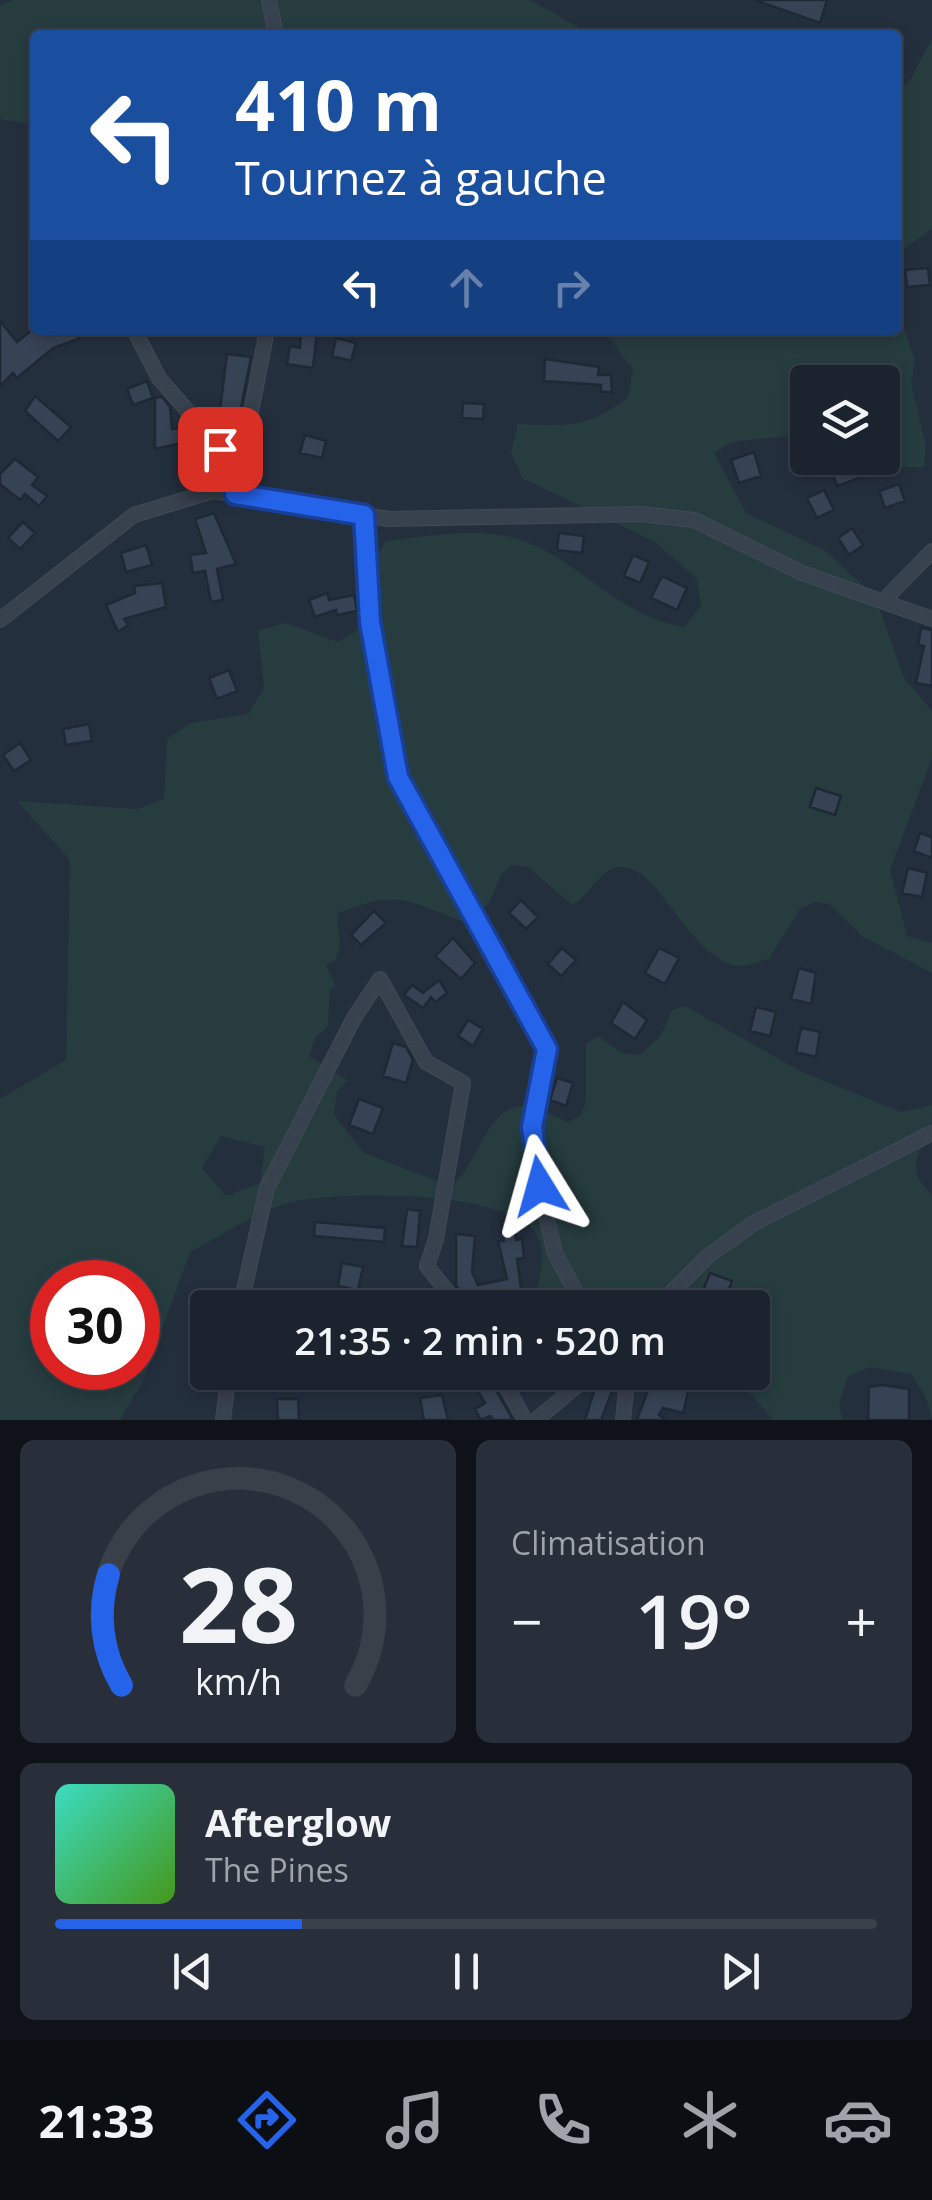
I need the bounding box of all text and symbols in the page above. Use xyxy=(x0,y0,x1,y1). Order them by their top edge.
text: 410 m xyxy=(235,56,442,152)
icon: left xyxy=(70,70,200,200)
text: Tournez à gauche xyxy=(235,147,607,208)
icon: left xyxy=(334,260,389,315)
icon: ahead xyxy=(439,260,494,315)
icon: right xyxy=(544,260,599,315)
map controls xyxy=(790,365,900,475)
button: layers xyxy=(790,365,900,475)
pin xyxy=(178,407,263,492)
icon: arrive xyxy=(193,422,248,477)
position arrow xyxy=(488,1134,592,1238)
speed limit sign: 30 xyxy=(30,1260,160,1390)
text: 21:35 · 2 min · 520 m xyxy=(294,1314,666,1366)
text: Climatisation xyxy=(511,1521,706,1564)
text: 28 xyxy=(179,1532,297,1673)
text: 19° xyxy=(635,1569,753,1671)
text: − xyxy=(511,1583,542,1658)
text: + xyxy=(846,1583,877,1658)
text: km/h xyxy=(195,1657,281,1705)
text: Afterglow xyxy=(205,1796,391,1848)
text: The Pines xyxy=(205,1848,349,1891)
icon: previous xyxy=(165,1944,220,1999)
icon: pause xyxy=(439,1944,494,1999)
icon: next xyxy=(713,1944,768,1999)
icon: directions xyxy=(232,2085,302,2155)
icon: music xyxy=(380,2085,450,2155)
icon: phone xyxy=(528,2085,598,2155)
icon: climate xyxy=(675,2085,745,2155)
icon: car xyxy=(823,2085,893,2155)
text: 21:33 xyxy=(39,2090,155,2151)

